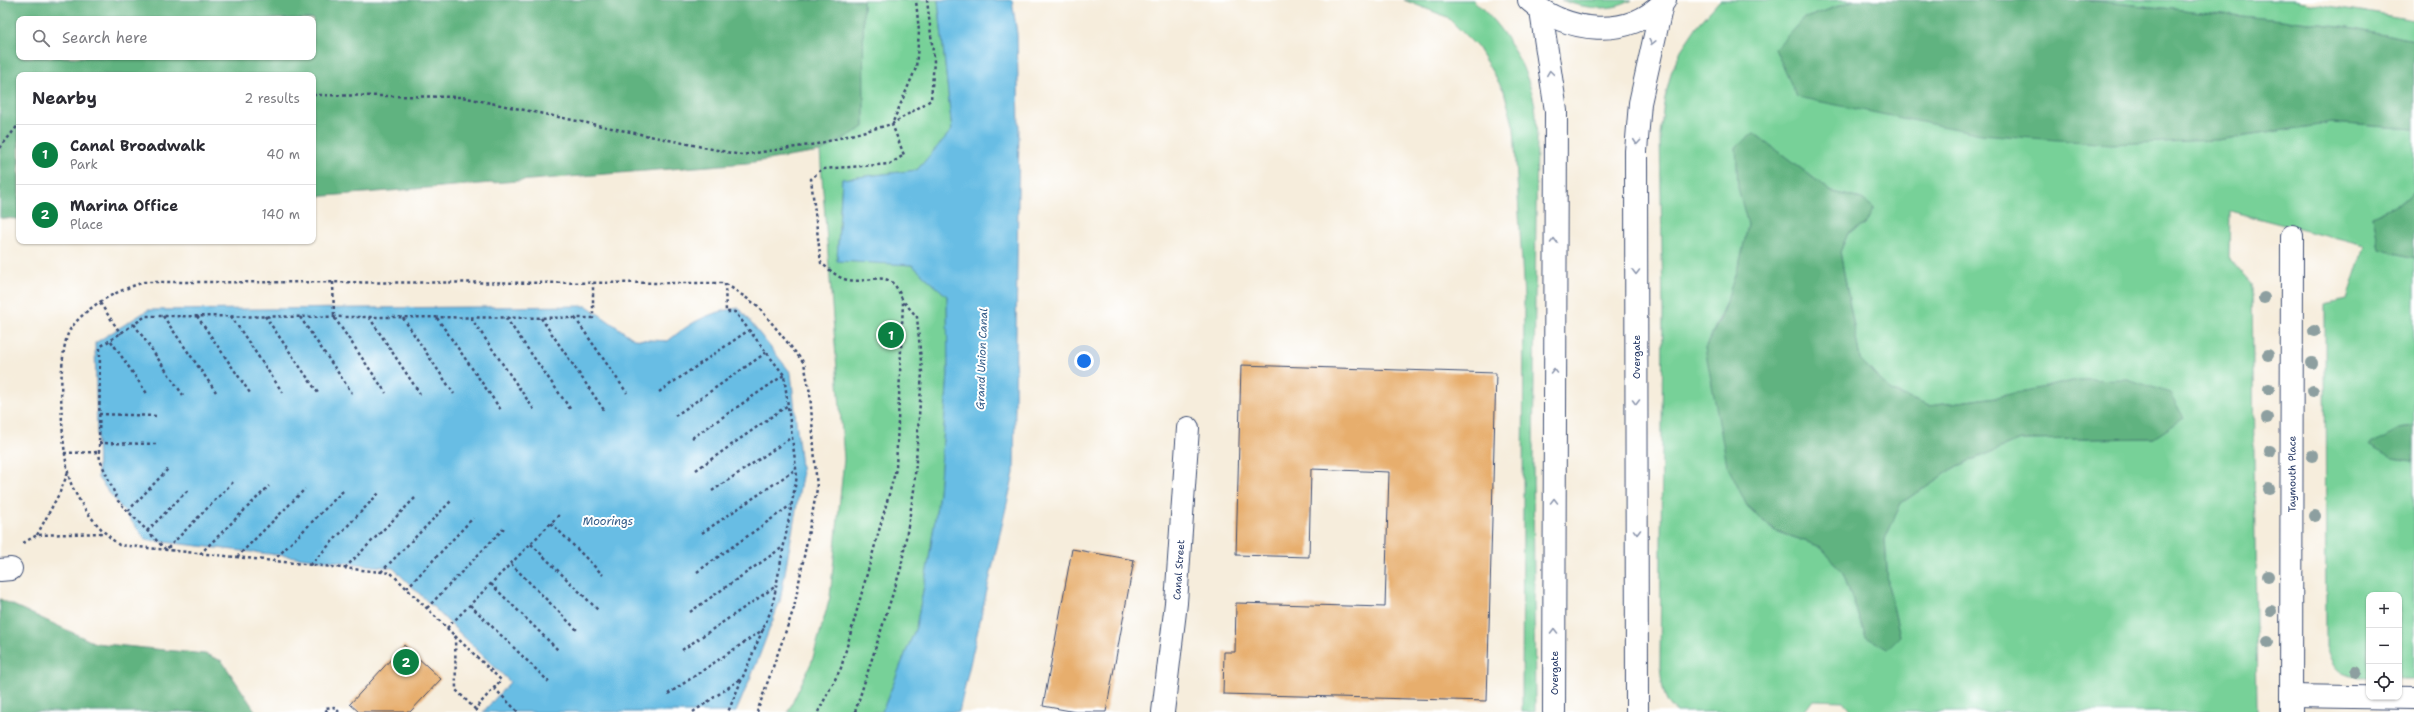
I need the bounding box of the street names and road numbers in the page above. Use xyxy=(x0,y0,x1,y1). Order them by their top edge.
street label: Overgate xyxy=(1630,335,1643,379)
street label: Taymouth Place xyxy=(2285,435,2298,512)
street label: Canal Street xyxy=(1170,539,1187,600)
street label: Overgate xyxy=(1548,651,1561,695)

